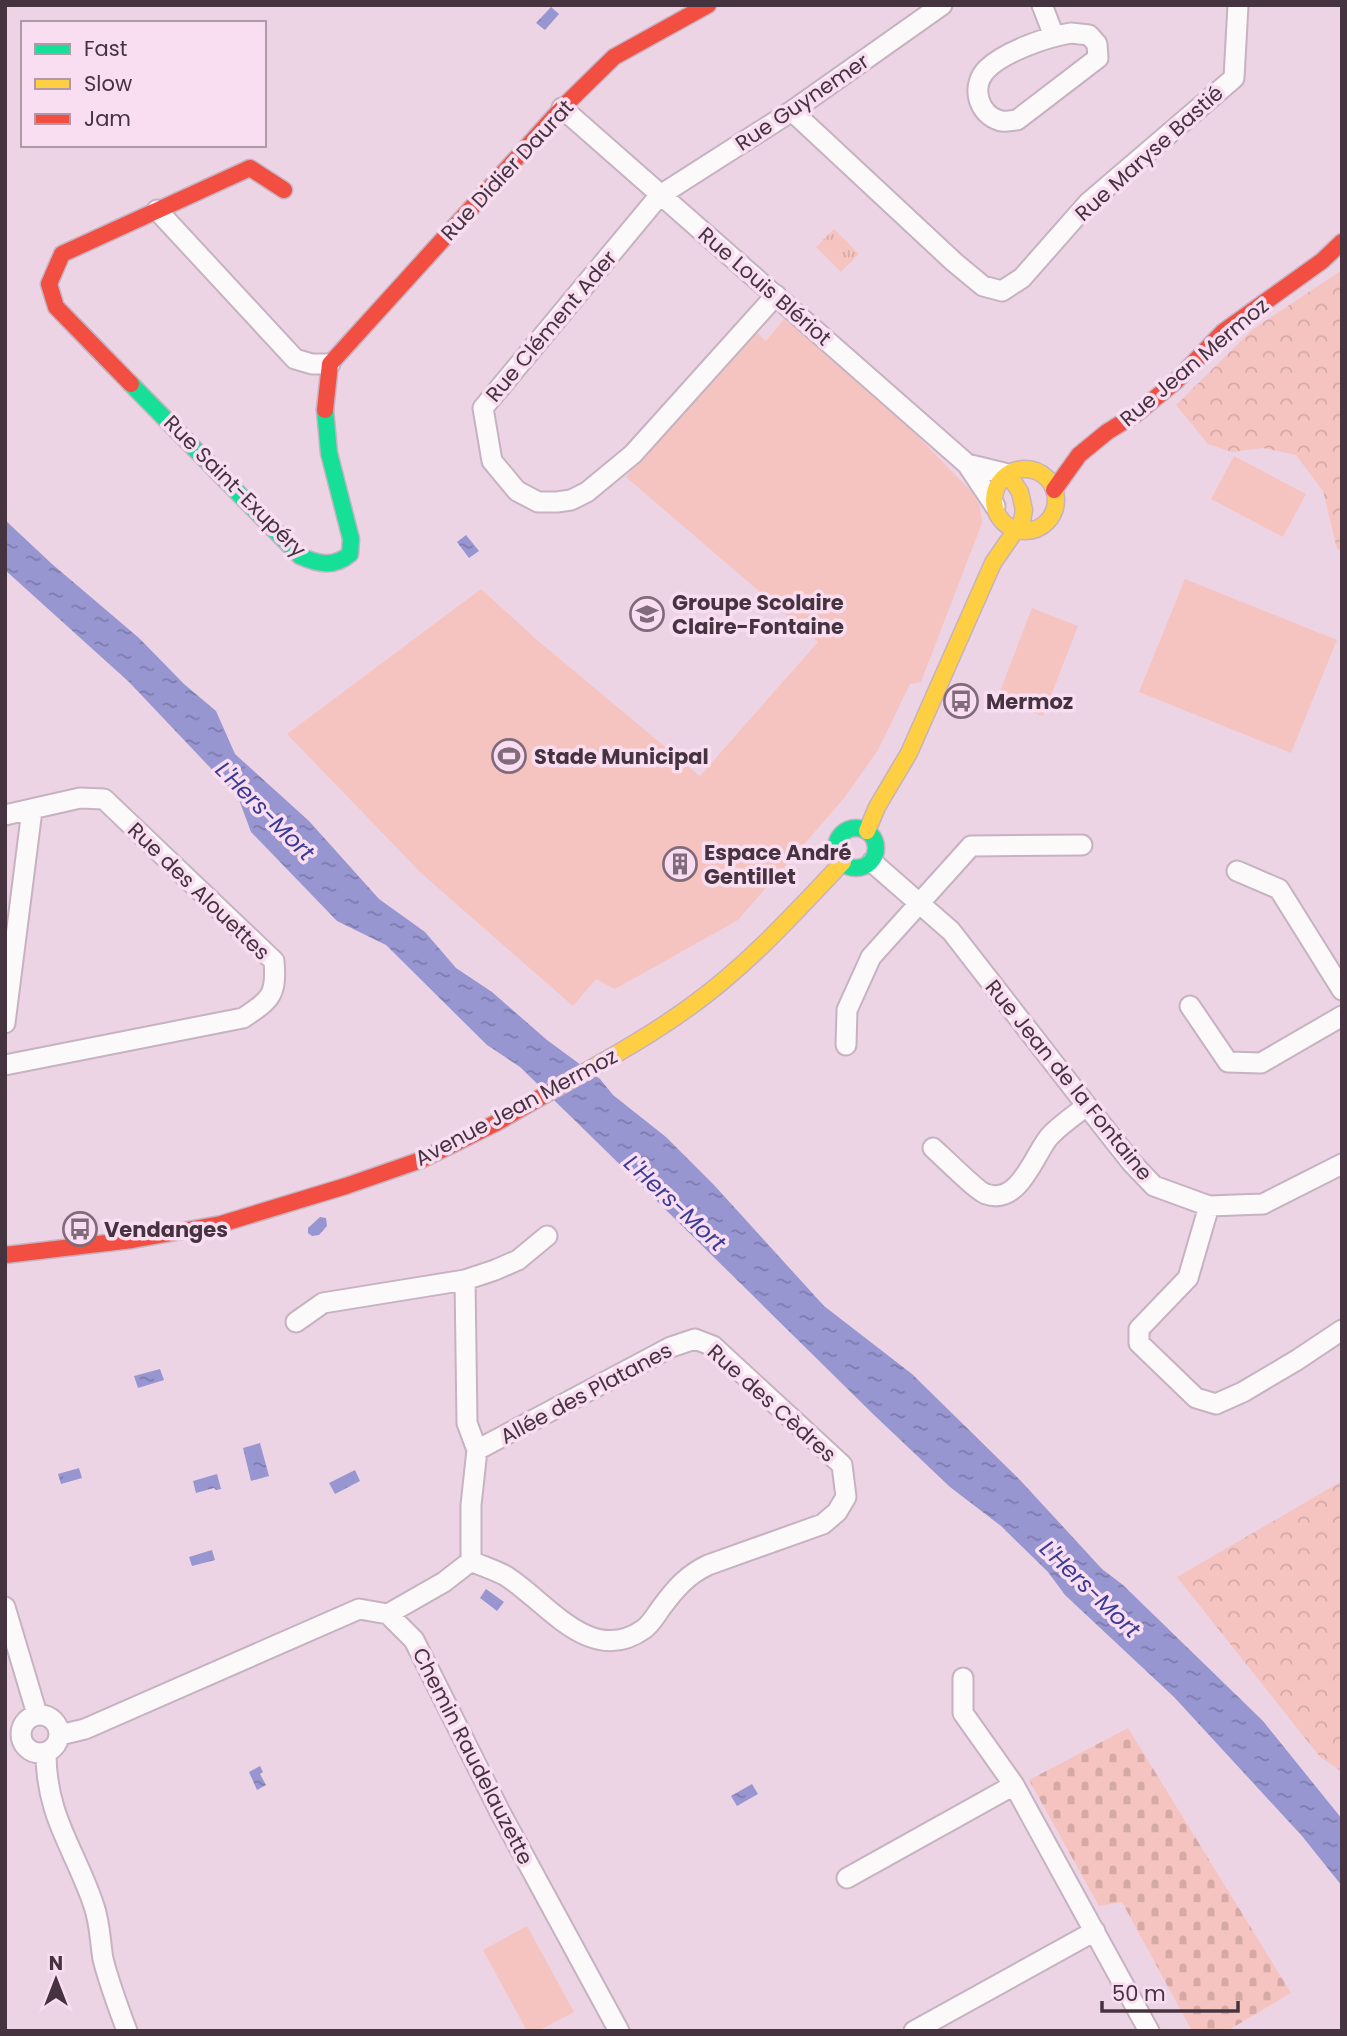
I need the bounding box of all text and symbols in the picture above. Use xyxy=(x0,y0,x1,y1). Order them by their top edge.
legend xyxy=(21,21,266,147)
text: Fast xyxy=(84,34,127,63)
street label: Rue Guynemer xyxy=(729,46,875,157)
text: Slow xyxy=(84,69,132,98)
street label: Rue Maryse Bastié xyxy=(1069,79,1229,227)
street label: Rue Didier Daurat xyxy=(434,93,580,247)
text: Jam xyxy=(84,104,131,133)
street label: Rue Louis Blériot xyxy=(692,220,838,352)
street label: Rue Clément Ader xyxy=(479,244,623,408)
street label: Rue Jean Mermoz xyxy=(1114,291,1274,433)
street label: Rue Saint-Exupéry xyxy=(157,408,313,564)
place label: Groupe Scolaire Claire-Fontaine xyxy=(672,588,844,641)
school or university icon: Groupe Scolaire Claire-Fontaine xyxy=(628,595,666,633)
bus stop icon: Mermoz xyxy=(942,682,980,720)
place label: Mermoz xyxy=(986,687,1073,716)
sports icon: Stade Municipal xyxy=(490,737,528,775)
place label: Stade Municipal xyxy=(534,742,709,771)
water label: L'Hers-Mort xyxy=(208,754,322,868)
street label: Rue des Alouettes xyxy=(122,816,276,966)
place label: Espace André Gentillet xyxy=(704,838,852,891)
building icon: Espace André Gentillet xyxy=(661,845,699,883)
street label: Rue Jean de la Fontaine xyxy=(979,973,1159,1187)
street label: Avenue Jean Mermoz xyxy=(410,1041,622,1173)
water label: L'Hers-Mort xyxy=(617,1147,733,1259)
bus stop icon: Vendanges xyxy=(61,1210,99,1248)
place label: Vendanges xyxy=(104,1215,228,1244)
street label: Allée des Platanes xyxy=(495,1335,677,1451)
street label: Rue des Cèdres xyxy=(701,1337,843,1469)
water label: L'Hers-Mort xyxy=(1033,1533,1148,1646)
street label: Chemin Raudelauzette xyxy=(406,1643,540,1869)
north arrow xyxy=(21,1945,91,2015)
text: N xyxy=(49,1950,63,1977)
scale bar xyxy=(1102,1969,1238,2013)
text: 50 m xyxy=(1112,1979,1166,2008)

